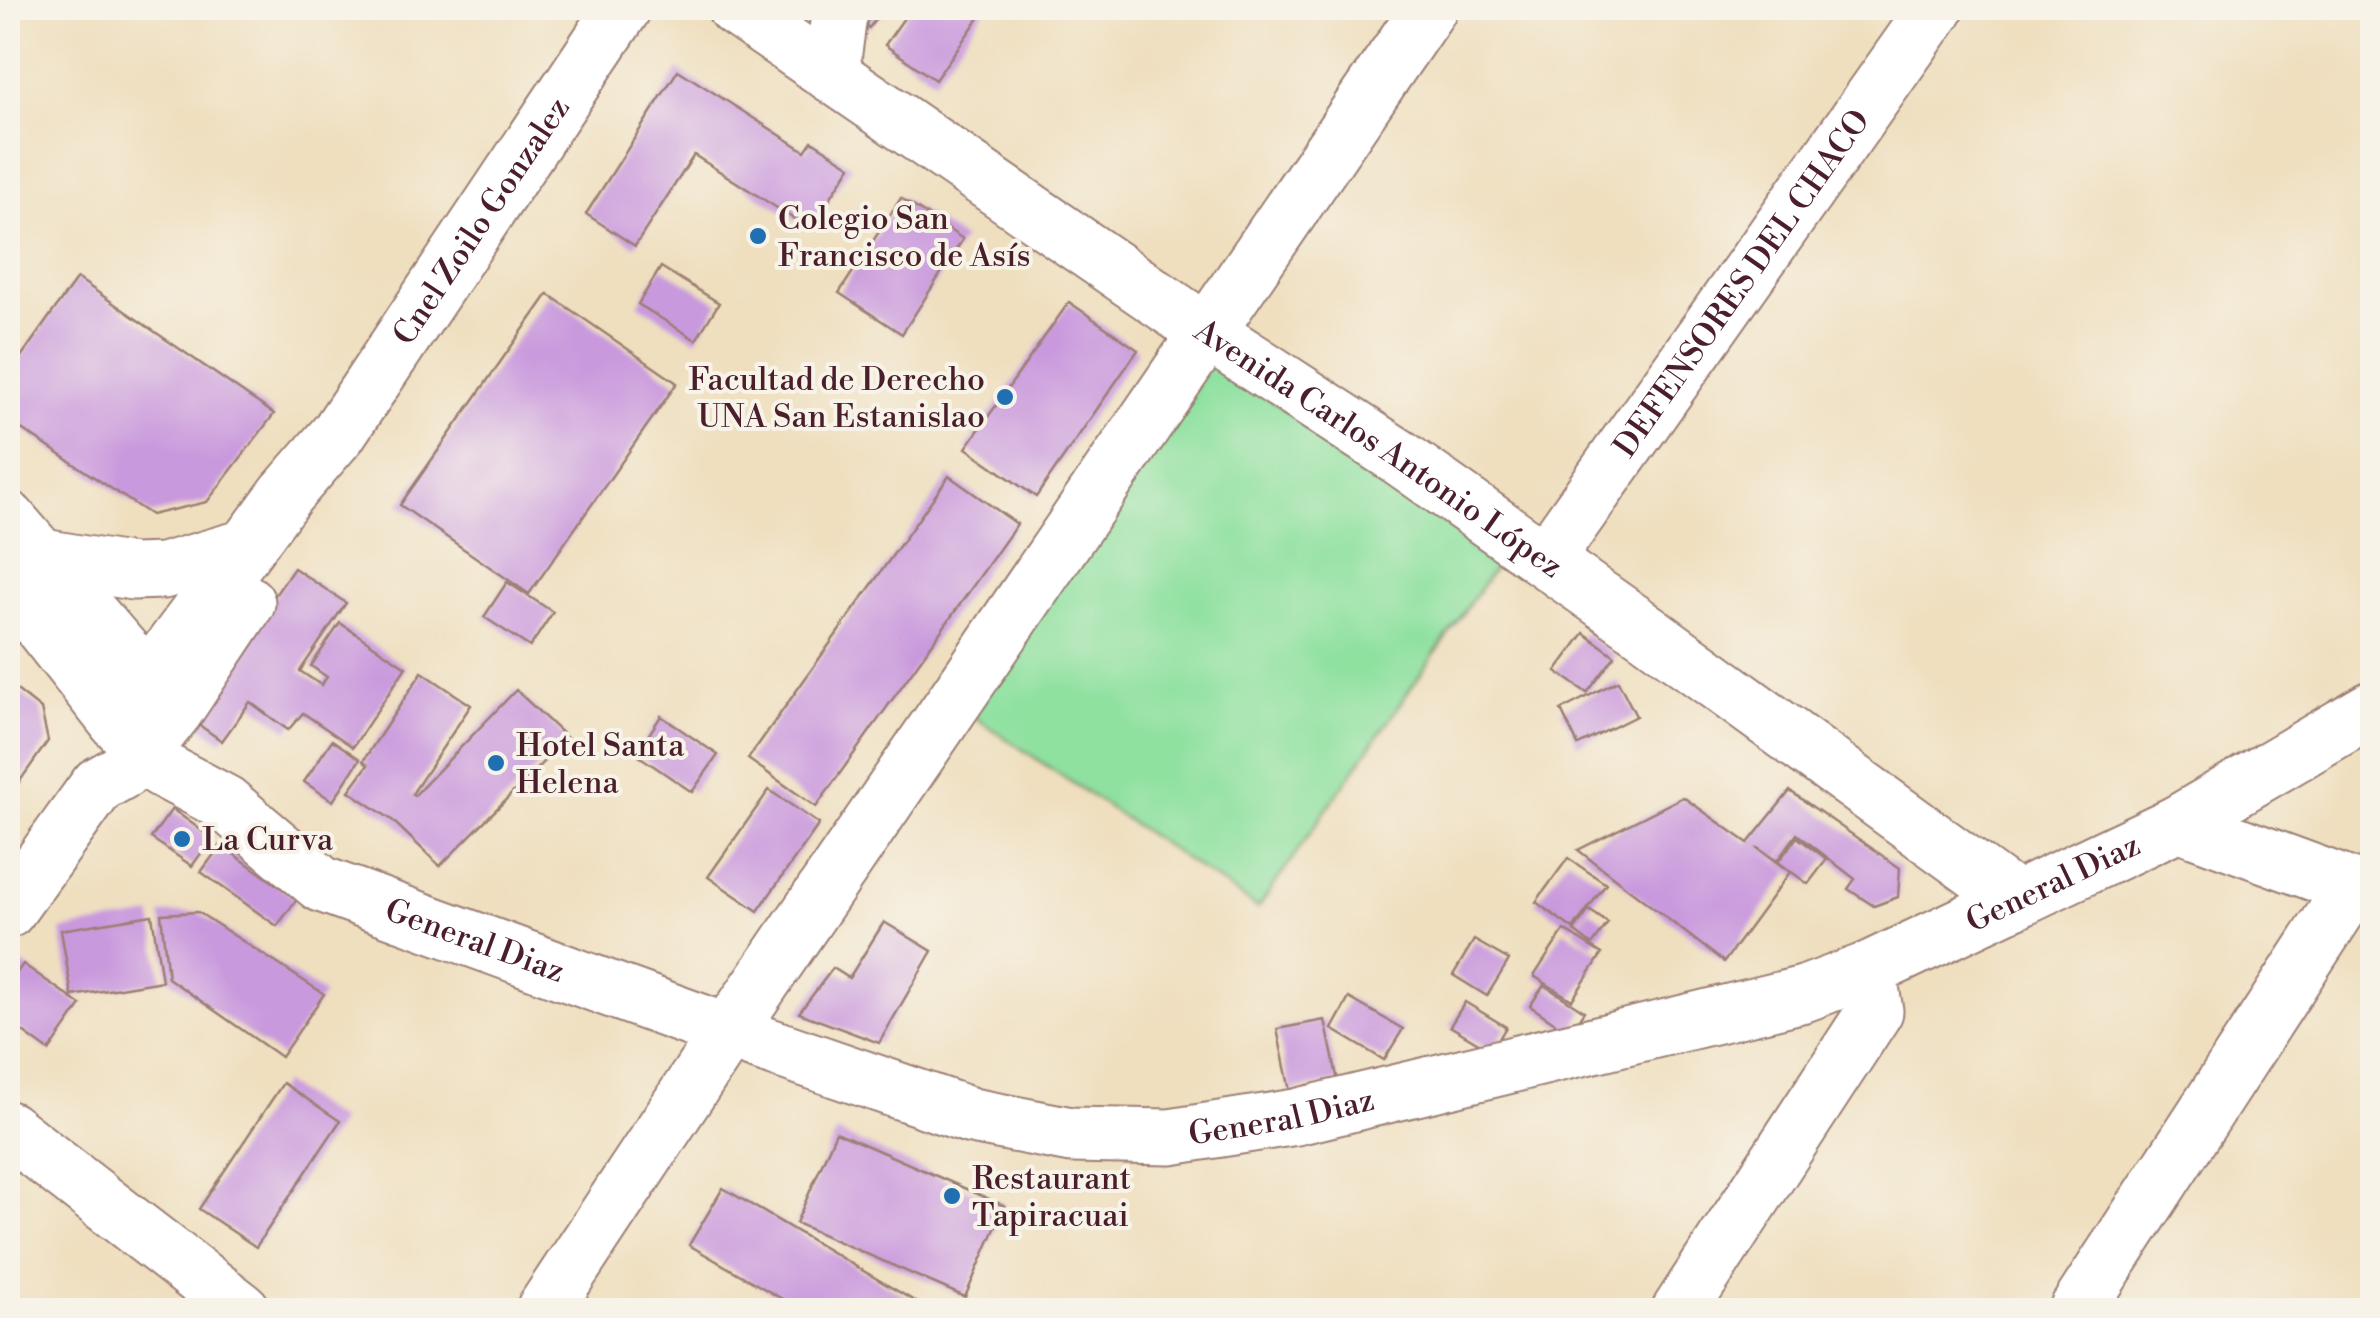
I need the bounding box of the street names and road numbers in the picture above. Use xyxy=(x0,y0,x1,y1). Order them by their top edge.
street label: Cnel Zoilo Gonzalez xyxy=(384,89,579,353)
street label: DEFENSORES DEL CHACO xyxy=(1605,102,1879,465)
street label: Avenida Carlos Antonio López xyxy=(1186,310,1570,587)
street label: General Diaz xyxy=(1960,825,2147,942)
street label: General Diaz xyxy=(380,890,570,992)
street label: General Diaz xyxy=(1186,1080,1378,1155)

